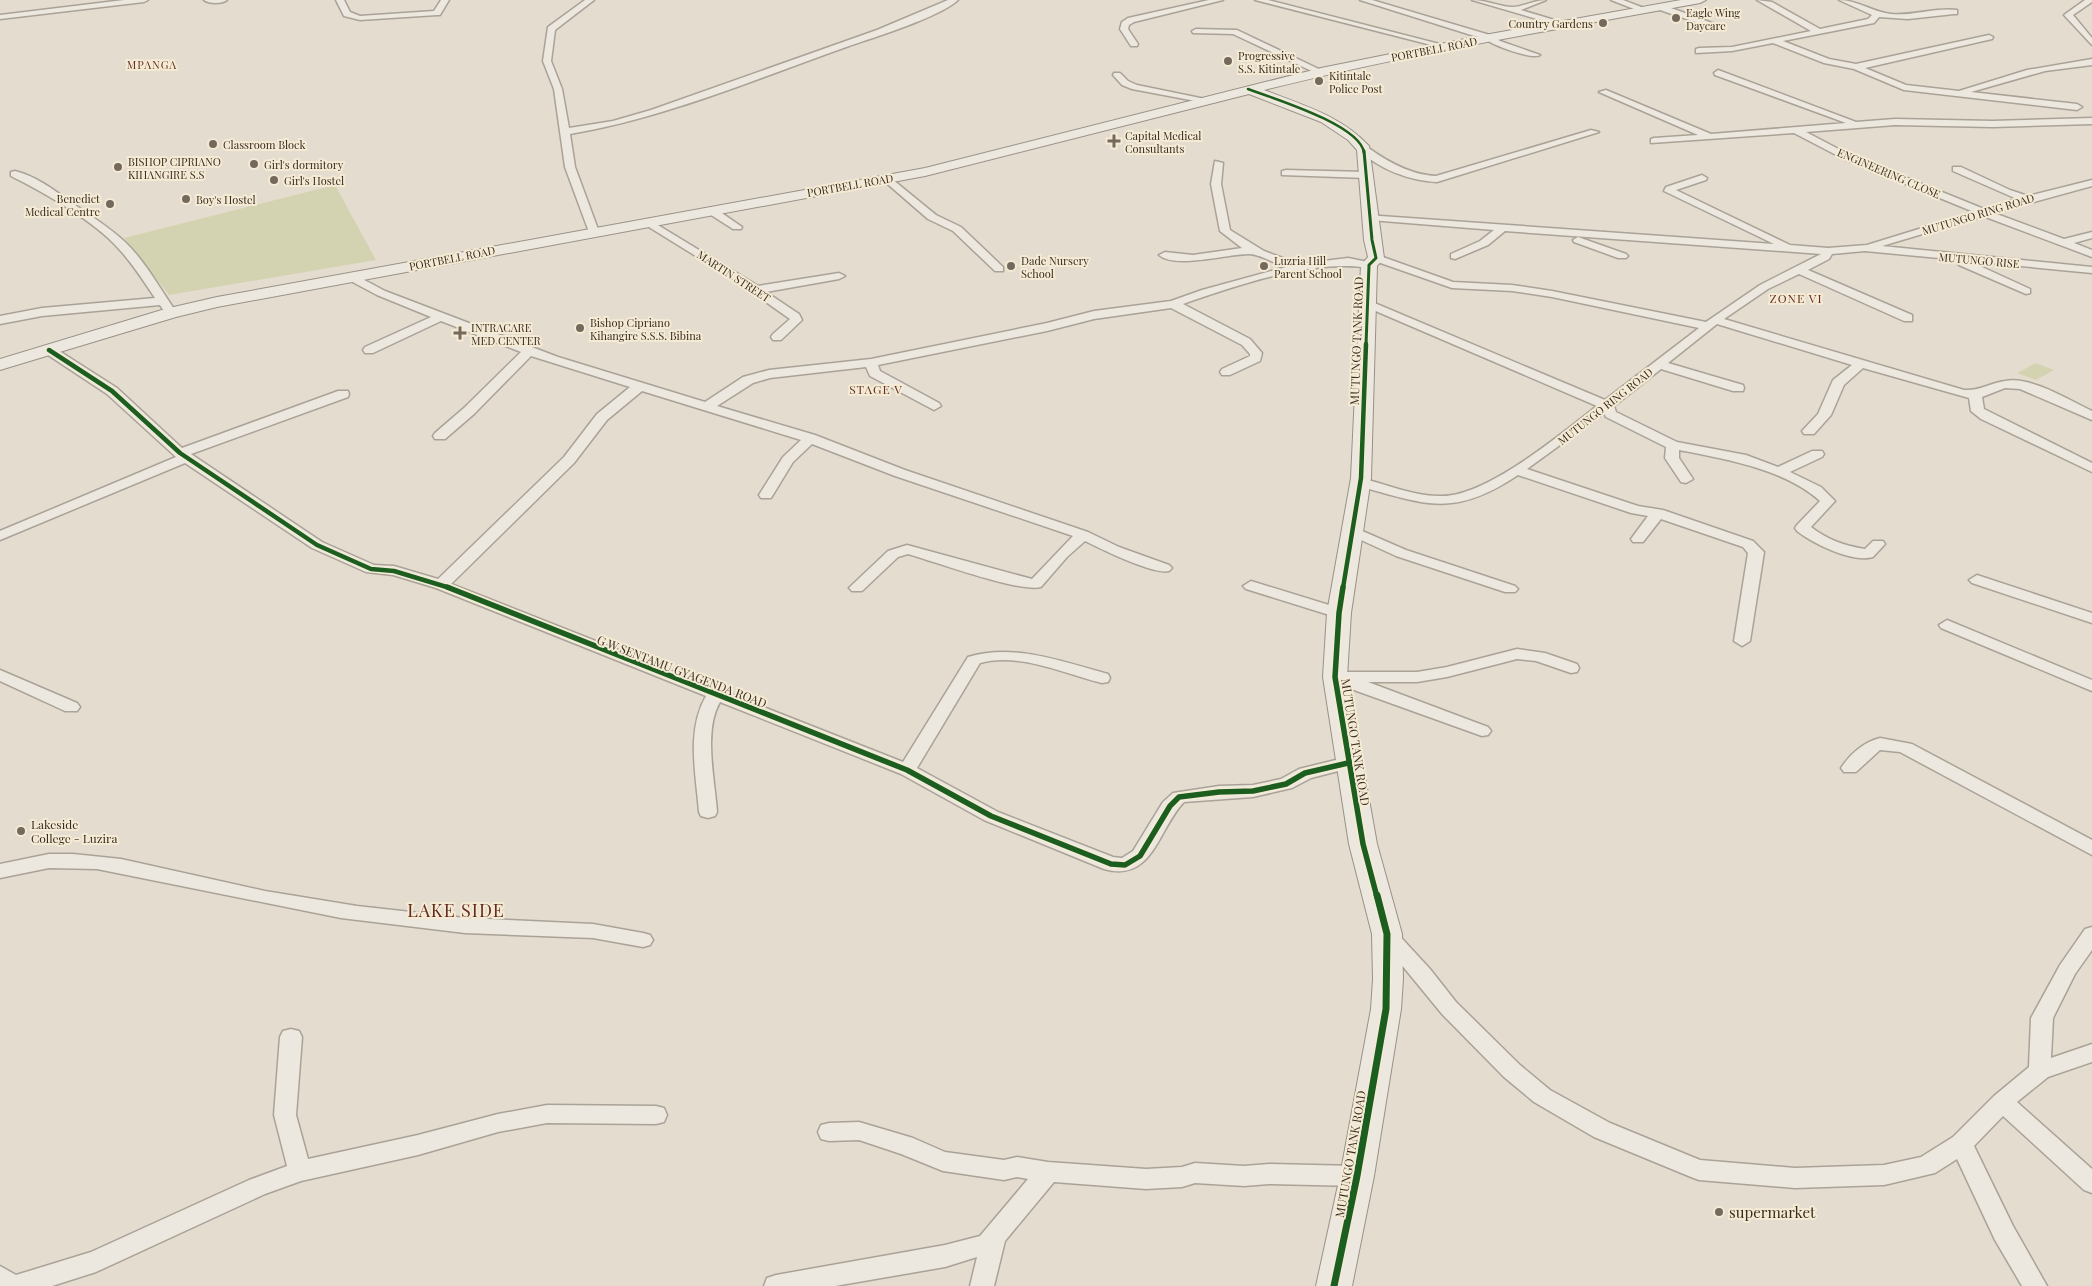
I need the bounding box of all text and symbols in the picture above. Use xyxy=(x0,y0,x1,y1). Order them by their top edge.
place label: Eagle Wing Daycare xyxy=(1686,5,1740,33)
marker: Eagle Wing Daycare xyxy=(1670,12,1682,24)
place label: Country Gardens xyxy=(1508,16,1593,31)
marker: Country Gardens xyxy=(1597,17,1609,29)
street label: PORTBELL ROAD xyxy=(1390,33,1478,65)
place label: Progressive S.S. Kitintale xyxy=(1238,48,1301,76)
marker: Progressive S.S. Kitintale xyxy=(1222,55,1234,67)
district label: MPANGA xyxy=(127,57,177,72)
place label: Kitintale Police Post xyxy=(1329,68,1383,96)
marker: Kitintale Police Post xyxy=(1313,75,1325,87)
place label: Capital Medical Consultants xyxy=(1125,128,1201,156)
marker: Capital Medical Consultants xyxy=(1107,134,1121,148)
place label: Classroom Block xyxy=(223,137,305,152)
marker: Classroom Block xyxy=(207,138,219,150)
street label: ENGINEERING CLOSE xyxy=(1835,144,1943,202)
place label: BISHOP CIPRIANO KIHANGIRE S.S xyxy=(128,154,221,182)
place label: Girl's dormitory xyxy=(264,157,344,172)
marker: Girl's dormitory xyxy=(248,158,260,170)
marker: BISHOP CIPRIANO KIHANGIRE S.S xyxy=(112,161,124,173)
street label: PORTBELL ROAD xyxy=(806,170,894,200)
place label: Girl's Hostel xyxy=(284,173,344,188)
marker: Girl's Hostel xyxy=(268,174,280,186)
street label: MUTUNGO RING ROAD xyxy=(1920,190,2036,238)
place label: Benedict Medical Centre xyxy=(25,191,100,219)
place label: Boy's Hostel xyxy=(196,192,256,207)
marker: Boy's Hostel xyxy=(180,193,192,205)
marker: Benedict Medical Centre xyxy=(104,198,116,210)
street label: PORTBELL ROAD xyxy=(408,242,496,274)
street label: MARTIN STREET xyxy=(694,247,774,305)
street label: MUTUNGO RISE xyxy=(1938,249,2020,271)
place label: Dade Nursery School xyxy=(1021,253,1089,281)
place label: Luzria Hill Parent School xyxy=(1274,253,1342,281)
marker: Dade Nursery School xyxy=(1005,260,1017,272)
marker: Luzria Hill Parent School xyxy=(1258,260,1270,272)
street label: MUTUNGO TANK ROAD xyxy=(1346,276,1366,406)
district label: ZONE VI xyxy=(1770,290,1822,306)
place label: Bishop Cipriano Kihangire S.S.S. Bibina xyxy=(590,315,702,343)
place label: INTRACARE MED CENTER xyxy=(471,320,542,348)
marker: Bishop Cipriano Kihangire S.S.S. Bibina xyxy=(574,322,586,334)
marker: INTRACARE MED CENTER xyxy=(453,326,467,340)
street label: MUTUNGO RING ROAD xyxy=(1554,364,1656,448)
district label: STAGE V xyxy=(849,381,903,397)
street label: G W SENTAMU GYAGENDA ROAD xyxy=(595,631,769,711)
street label: MUTUNGO TANK ROAD xyxy=(1338,677,1374,807)
place label: Lakeside College - Luzira xyxy=(31,816,117,846)
marker: Lakeside College - Luzira xyxy=(15,825,27,837)
district label: LAKE SIDE xyxy=(407,898,505,922)
street label: MUTUNGO TANK ROAD xyxy=(1331,1089,1369,1219)
place label: supermarket xyxy=(1729,1202,1816,1222)
marker: supermarket xyxy=(1713,1206,1725,1218)

